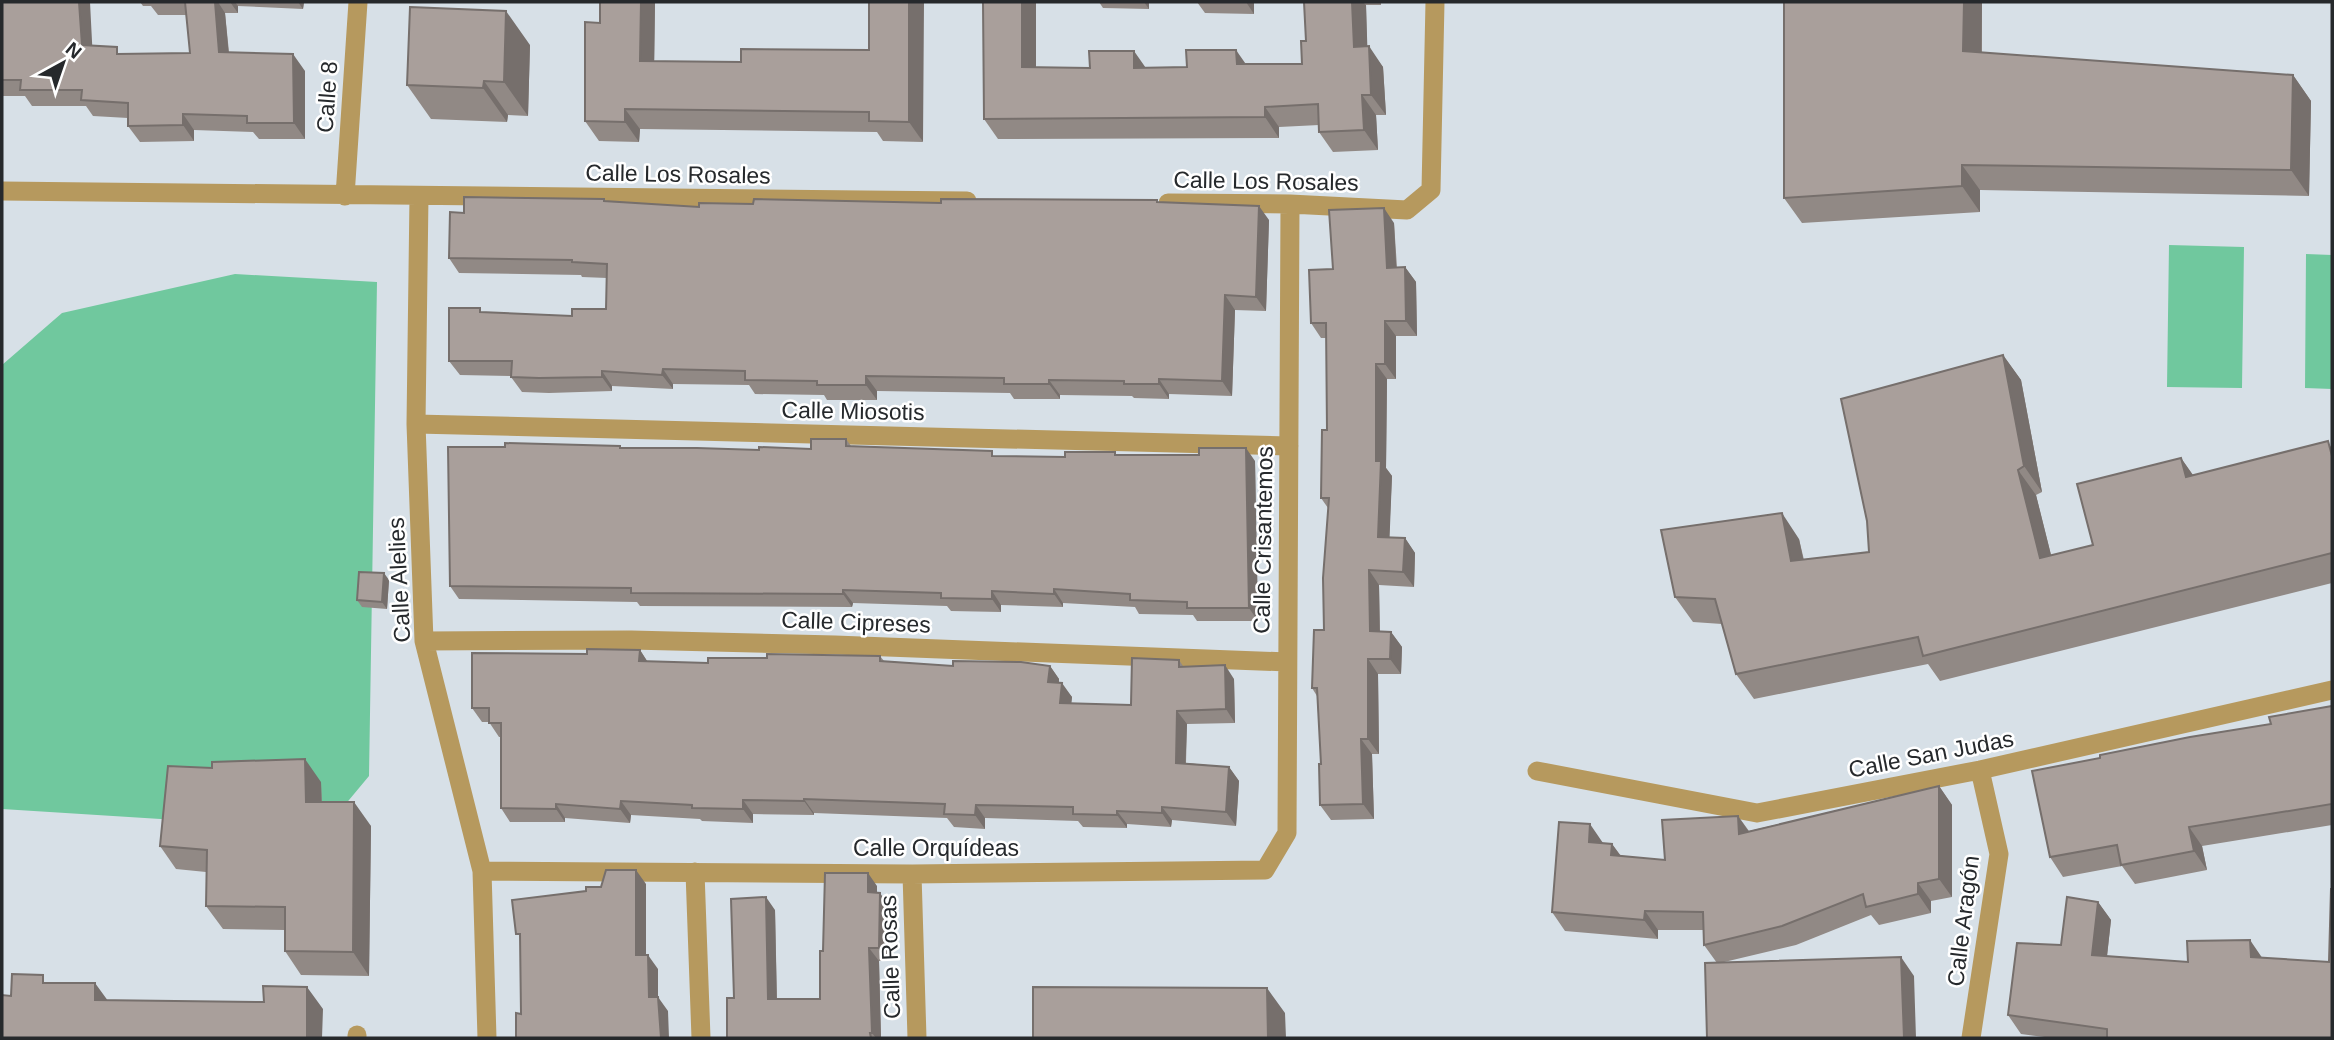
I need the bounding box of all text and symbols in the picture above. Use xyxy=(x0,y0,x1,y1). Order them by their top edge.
north arrow xyxy=(28,28,98,98)
text: N xyxy=(62,38,86,63)
street label: Calle 8 xyxy=(312,60,342,134)
street label: Calle Los Rosales xyxy=(585,159,771,189)
street label: Calle Los Rosales xyxy=(1173,166,1359,196)
street label: Calle Miosotis xyxy=(781,397,925,425)
street label: Calle Crisantemos xyxy=(1248,446,1278,634)
street label: Calle Alelies xyxy=(383,517,415,643)
street label: Calle Cipreses xyxy=(781,606,931,638)
street label: Calle San Judas xyxy=(1846,725,2016,783)
street label: Calle Orquídeas xyxy=(853,835,1019,861)
street label: Calle Aragón xyxy=(1942,854,1984,988)
street label: Calle Rosas xyxy=(875,895,905,1019)

